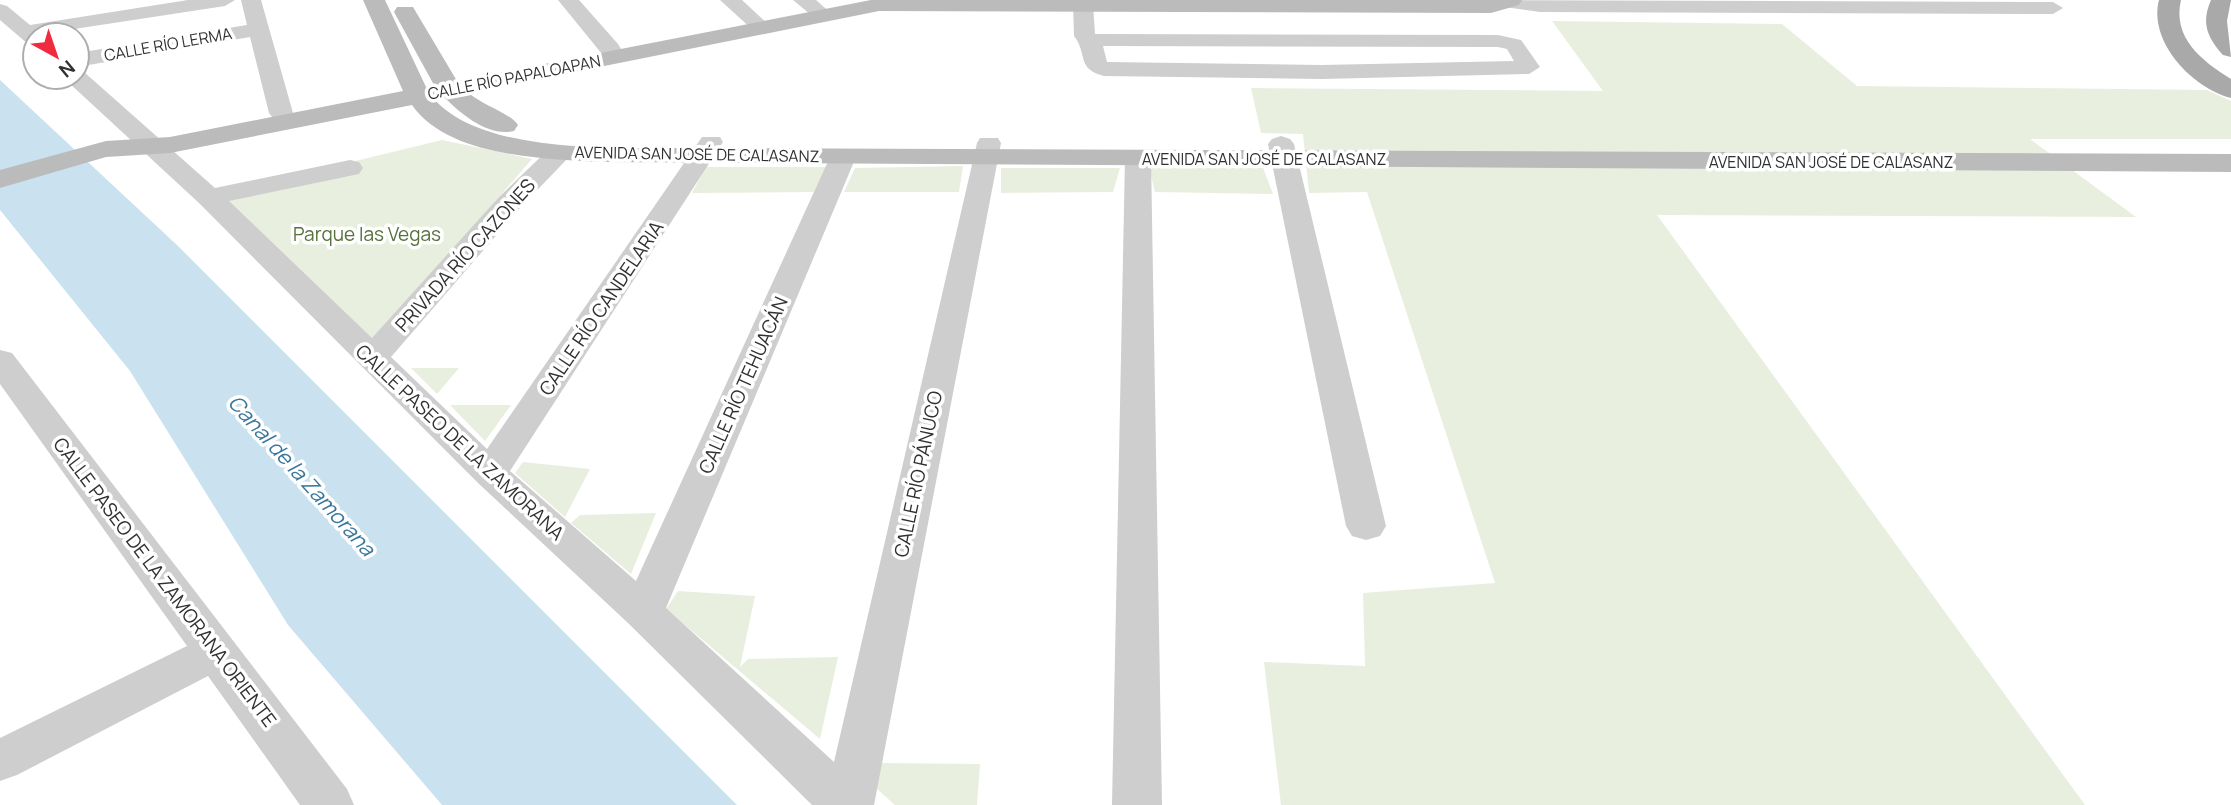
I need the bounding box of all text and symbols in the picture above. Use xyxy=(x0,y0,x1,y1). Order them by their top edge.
north arrow xyxy=(21,21,91,91)
street label: CALLE RÍO LERMA xyxy=(102,22,234,66)
street label: CALLE RÍO PAPALOAPAN xyxy=(426,49,602,105)
text: N xyxy=(53,55,81,83)
street label: AVENIDA SAN JOSÉ DE CALASANZ xyxy=(574,141,820,167)
street label: AVENIDA SAN JOSÉ DE CALASANZ xyxy=(1142,148,1387,170)
street label: AVENIDA SAN JOSÉ DE CALASANZ xyxy=(1709,151,1954,173)
street label: PRIVADA RÍO CAZONES xyxy=(389,173,541,337)
street label: CALLE RÍO CANDELARIA xyxy=(533,216,669,400)
park label: Parque las Vegas xyxy=(293,221,441,247)
street label: CALLE RÍO TEHUACÁN xyxy=(692,292,794,478)
street label: CALLE PASEO DE LA ZAMORANA xyxy=(350,338,570,546)
street label: CALLE RÍO PÁNUCO xyxy=(888,388,948,560)
water label: Canal de la Zamorana xyxy=(222,389,383,562)
street label: CALLE PASEO DE LA ZAMORANA ORIENTE xyxy=(47,432,283,732)

